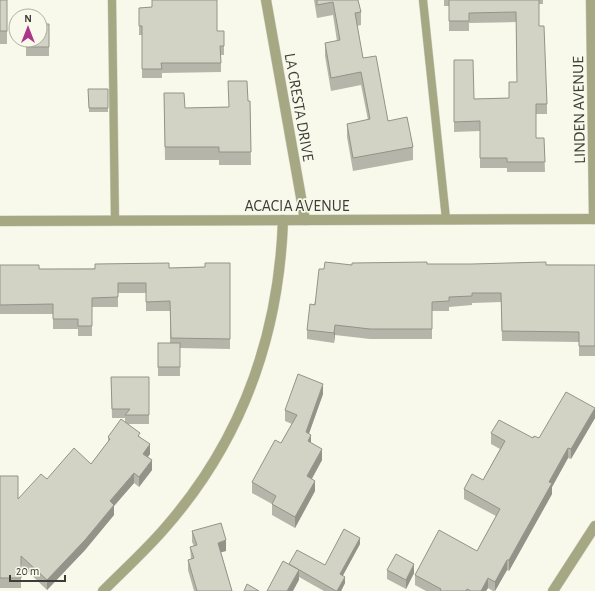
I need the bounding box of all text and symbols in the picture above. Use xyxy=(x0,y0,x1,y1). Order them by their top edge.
north arrow xyxy=(8,8,48,48)
text: N xyxy=(24,13,32,24)
street label: LA CRESTA DRIVE xyxy=(282,52,316,163)
street label: LINDEN AVENUE xyxy=(570,56,588,164)
street label: ACACIA AVENUE xyxy=(244,198,350,214)
scale bar xyxy=(10,557,65,583)
text: 20 m xyxy=(16,565,39,577)

